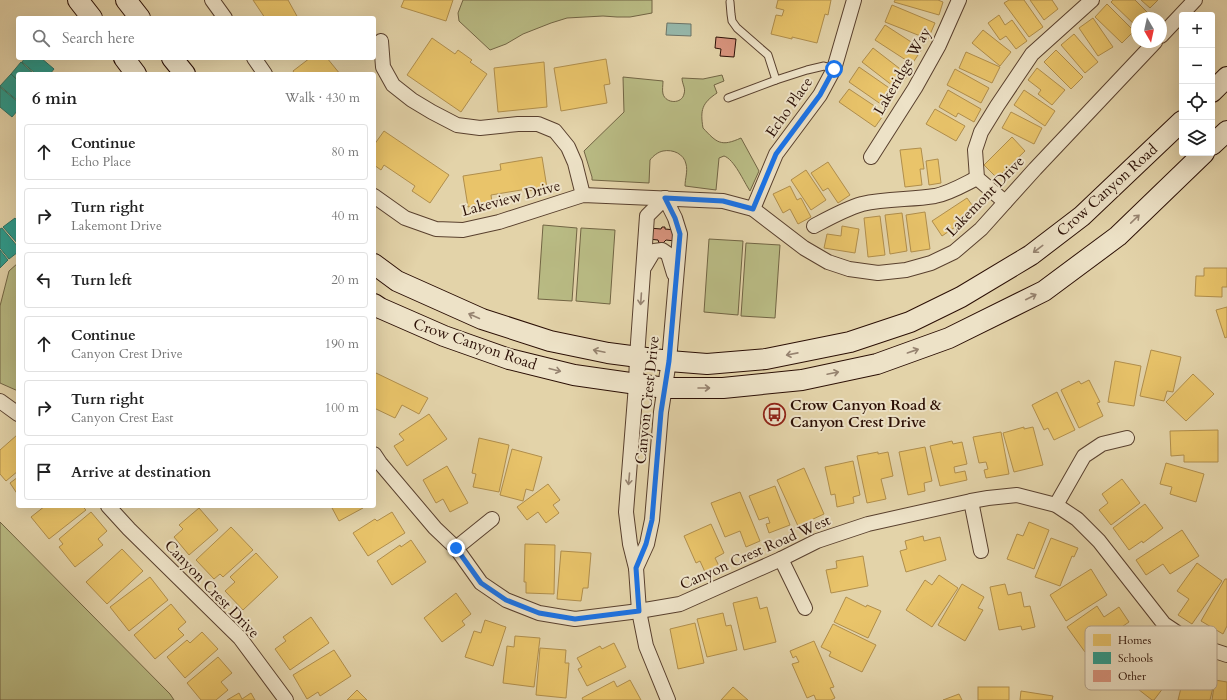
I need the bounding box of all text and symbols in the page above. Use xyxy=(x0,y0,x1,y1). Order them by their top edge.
north arrow xyxy=(1131,12,1167,48)
map controls xyxy=(1179,12,1215,156)
button: + xyxy=(1179,12,1215,48)
search box xyxy=(16,16,376,60)
street label: Lakeridge Way xyxy=(869,23,935,119)
icon: search xyxy=(30,27,52,49)
text: Search here xyxy=(62,28,135,48)
button: − xyxy=(1179,48,1215,84)
route start xyxy=(825,60,843,78)
street label: Echo Place xyxy=(761,73,817,141)
button: locate xyxy=(1179,84,1215,120)
text: 6 min xyxy=(32,87,77,110)
text: Walk · 430 m xyxy=(285,89,360,107)
button: layers xyxy=(1179,120,1215,156)
text: Continue xyxy=(71,133,136,153)
street label: Crow Canyon Road xyxy=(1052,139,1162,241)
icon: ahead xyxy=(33,141,55,163)
text: 80 m xyxy=(331,143,359,161)
street label: Lakemont Drive xyxy=(941,151,1029,241)
text: Echo Place xyxy=(71,153,131,171)
street label: Lakeview Drive xyxy=(459,175,563,221)
text: Turn right xyxy=(71,197,144,217)
icon: right xyxy=(33,205,55,227)
text: 40 m xyxy=(331,207,359,225)
one-way arrow xyxy=(1130,214,1140,224)
text: Lakemont Drive xyxy=(71,217,162,235)
one-way arrow xyxy=(1033,245,1044,253)
icon: left xyxy=(33,269,55,291)
text: Turn left xyxy=(71,270,132,290)
text: 20 m xyxy=(331,271,359,289)
one-way arrow xyxy=(638,292,645,305)
one-way arrow xyxy=(1025,293,1037,300)
one-way arrow xyxy=(468,312,480,319)
street label: Crow Canyon Road xyxy=(411,314,539,374)
text: Continue xyxy=(71,325,136,345)
icon: ahead xyxy=(33,333,55,355)
text: 190 m xyxy=(325,335,359,353)
street label: Canyon Crest Drive xyxy=(630,335,664,465)
text: Canyon Crest Drive xyxy=(71,345,183,363)
one-way arrow xyxy=(593,347,606,355)
one-way arrow xyxy=(907,347,920,354)
one-way arrow xyxy=(786,350,799,358)
one-way arrow xyxy=(548,367,561,375)
one-way arrow xyxy=(826,369,839,377)
one-way arrow xyxy=(697,384,710,392)
text: Turn right xyxy=(71,389,144,409)
place label: Crow Canyon Road & Canyon Crest Drive xyxy=(790,395,942,432)
icon: right xyxy=(33,397,55,419)
text: 100 m xyxy=(325,399,359,417)
bus stop icon: Crow Canyon Road & Canyon Crest Drive xyxy=(762,401,788,427)
text: Canyon Crest East xyxy=(71,409,173,427)
icon: arrive xyxy=(33,461,55,483)
text: Arrive at destination xyxy=(71,462,211,482)
one-way arrow xyxy=(625,472,632,485)
street label: Canyon Crest Road West xyxy=(677,510,834,594)
street label: Canyon Crest Drive xyxy=(160,536,264,642)
route end xyxy=(447,539,465,557)
legend xyxy=(1085,626,1217,690)
text: Homes xyxy=(1118,633,1151,648)
text: Schools xyxy=(1118,651,1153,666)
text: Other xyxy=(1118,669,1147,684)

